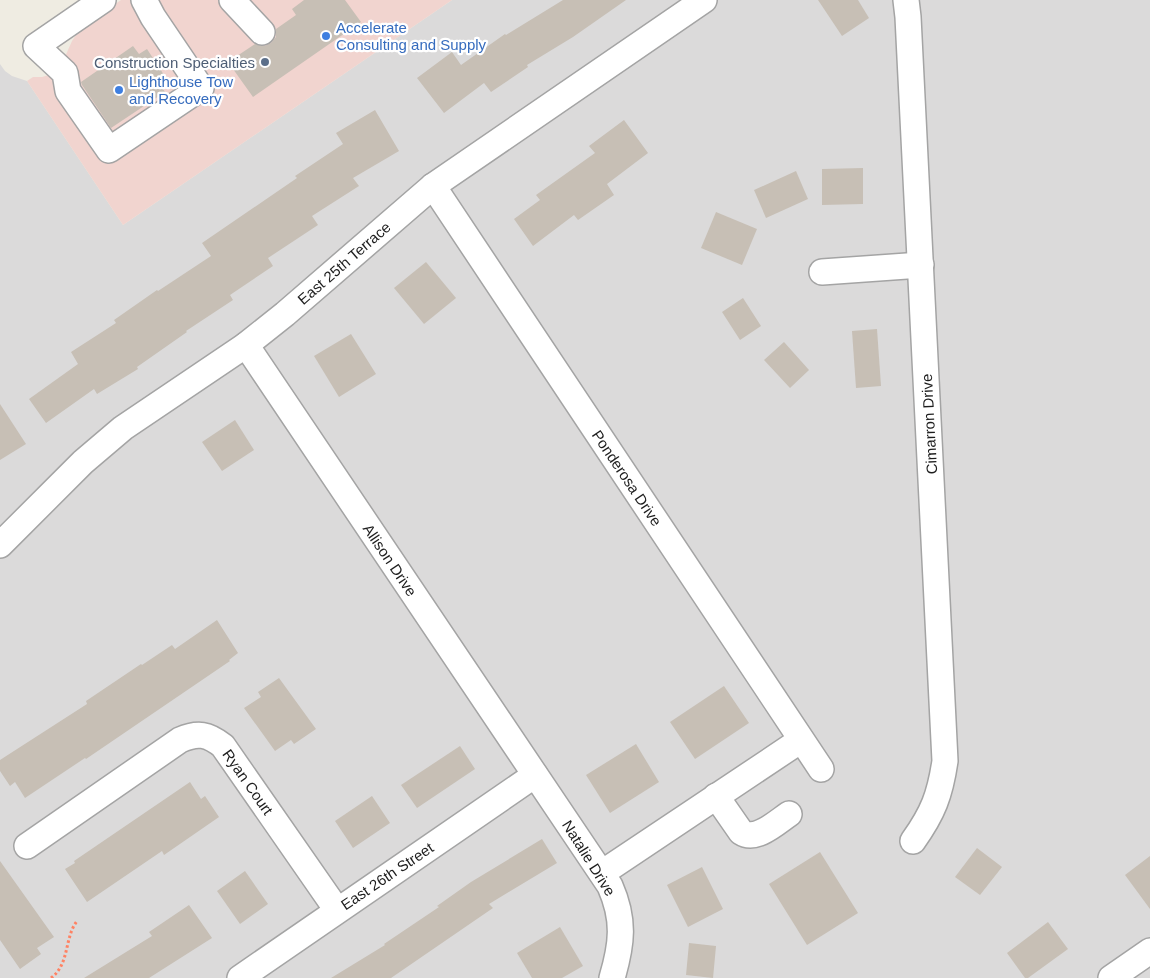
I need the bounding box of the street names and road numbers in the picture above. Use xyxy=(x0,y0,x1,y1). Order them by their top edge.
street label: East 25th Terrace xyxy=(294,218,394,308)
street label: Cimarron Drive xyxy=(918,373,940,475)
street label: Ponderosa Drive xyxy=(589,427,665,529)
street label: Allison Drive xyxy=(360,521,420,599)
street label: Ryan Court xyxy=(219,746,277,819)
street label: Natalie Drive xyxy=(559,817,619,899)
street label: East 26th Street xyxy=(338,838,437,913)

